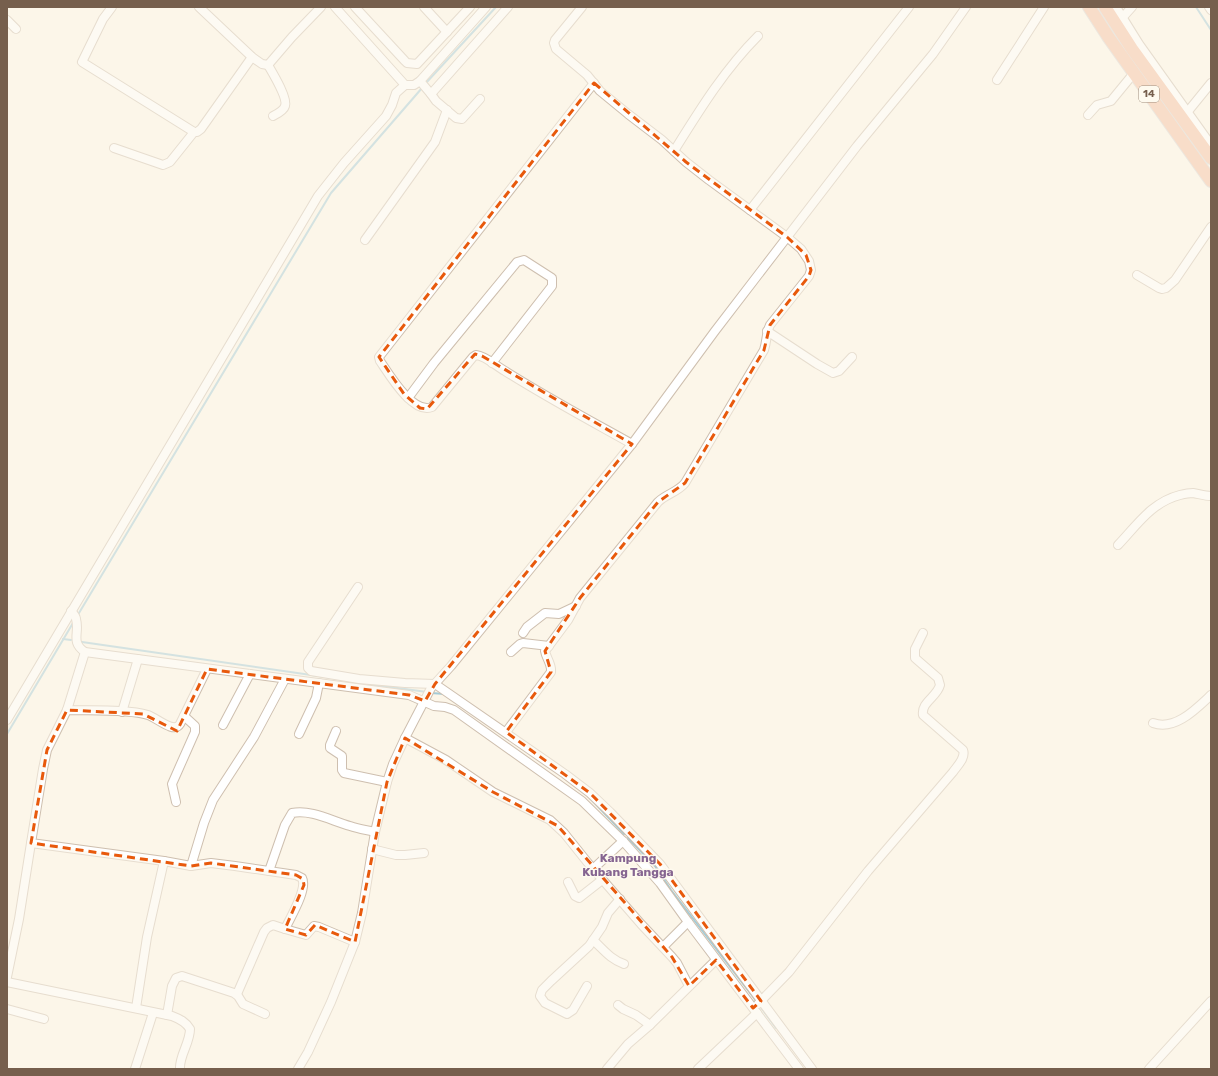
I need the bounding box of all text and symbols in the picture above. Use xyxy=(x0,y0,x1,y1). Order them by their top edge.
road number: 14 xyxy=(1139,86,1159,102)
district label: Kampung Kubang Tangga xyxy=(582,851,674,879)

